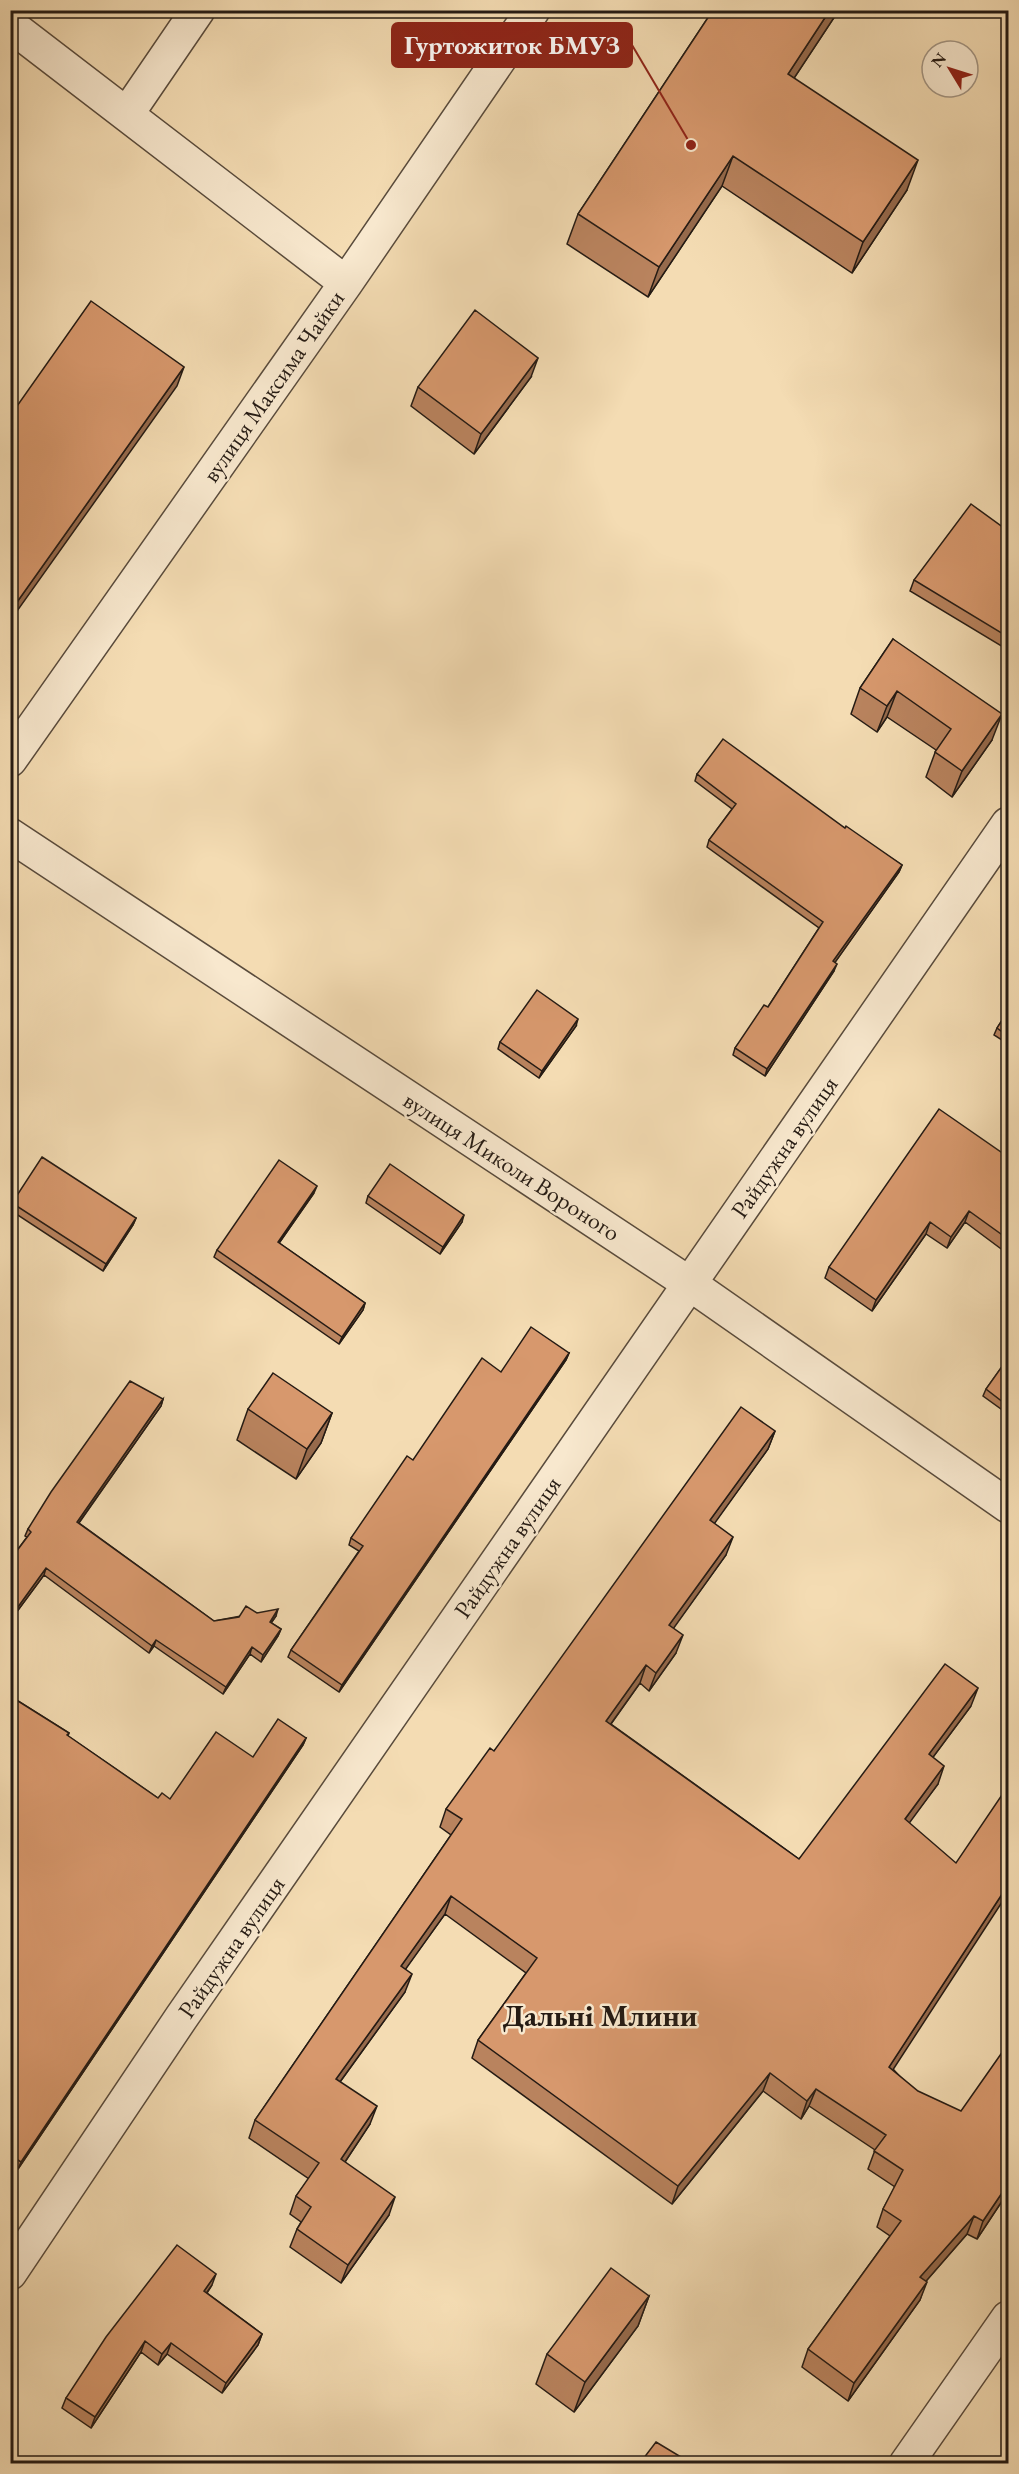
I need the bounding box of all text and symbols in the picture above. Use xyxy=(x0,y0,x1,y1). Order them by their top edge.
callout: Гуртожиток БМУЗ xyxy=(392,23,632,67)
text: Гуртожиток БМУЗ xyxy=(404,28,620,62)
north arrow xyxy=(920,39,980,99)
text: N xyxy=(926,48,951,72)
street label: вулиця Максима Чайки xyxy=(195,284,351,488)
street label: Райдужна вулиця xyxy=(724,1070,845,1224)
street label: вулиця Миколи Вороного xyxy=(398,1084,626,1248)
street label: Райдужна вулиця xyxy=(447,1470,568,1624)
street label: Райдужна вулиця xyxy=(171,1870,292,2024)
district label: Дальні Млини xyxy=(503,1996,697,2035)

